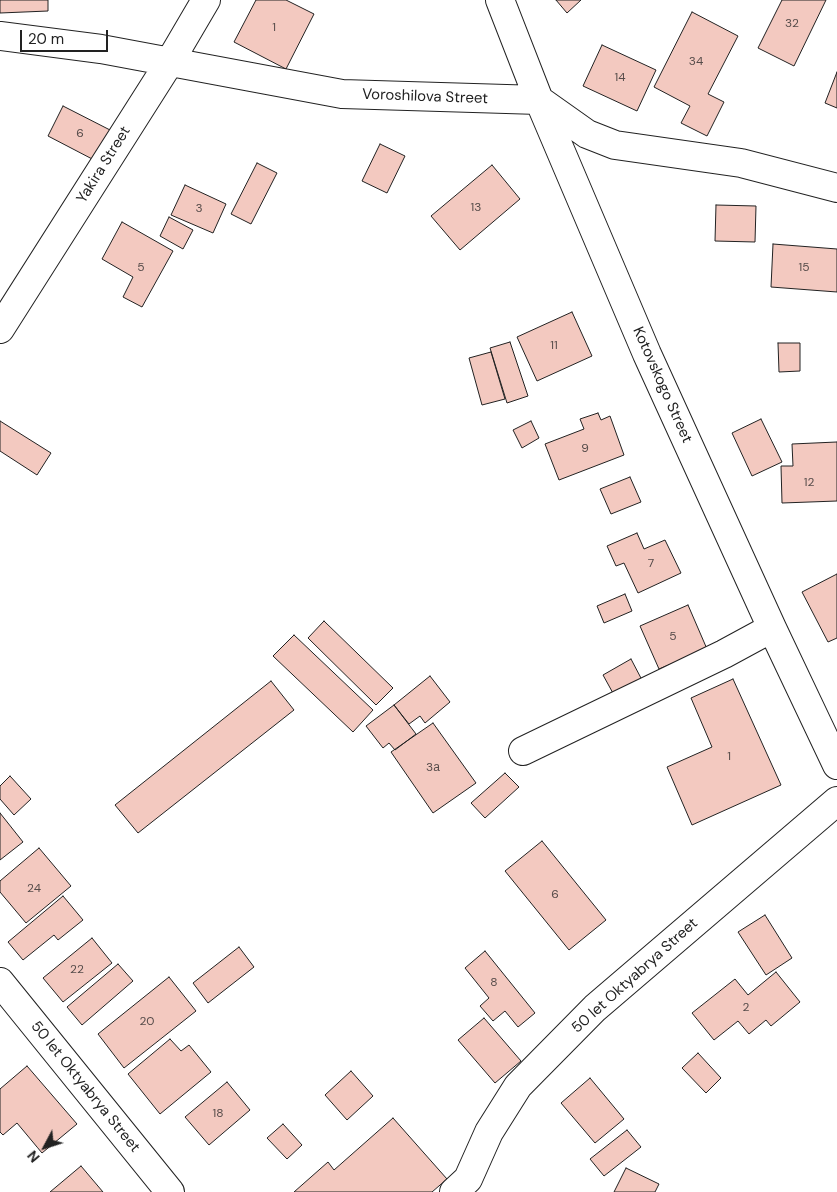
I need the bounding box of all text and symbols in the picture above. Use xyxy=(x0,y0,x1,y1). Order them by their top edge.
house number: 32 xyxy=(785,17,799,31)
scale bar xyxy=(22,20,110,52)
house number: 1 xyxy=(272,21,276,35)
text: 20 m xyxy=(28,29,64,49)
house number: 34 xyxy=(689,55,703,69)
house number: 14 xyxy=(614,71,626,85)
street label: Voroshilova Street xyxy=(362,86,488,108)
street label: Yakira Street xyxy=(73,123,135,207)
house number: 6 xyxy=(76,127,84,141)
house number: 13 xyxy=(471,201,481,215)
house number: 3 xyxy=(195,202,203,216)
house number: 5 xyxy=(137,261,145,275)
house number: 15 xyxy=(798,261,810,275)
street label: Kotovskogo Street xyxy=(628,324,696,446)
house number: 11 xyxy=(550,339,558,353)
house number: 9 xyxy=(581,442,589,456)
house number: 12 xyxy=(804,476,814,490)
house number: 7 xyxy=(648,557,654,571)
house number: 5 xyxy=(669,630,677,644)
house number: 1 xyxy=(727,750,731,764)
house number: 3а xyxy=(426,761,440,775)
house number: 24 xyxy=(27,882,41,896)
house number: 6 xyxy=(551,888,559,902)
street label: 50 let Oktyabrya Street xyxy=(568,915,702,1037)
house number: 22 xyxy=(70,963,84,977)
house number: 8 xyxy=(490,976,498,990)
house number: 2 xyxy=(743,1001,749,1015)
house number: 20 xyxy=(140,1015,154,1029)
street label: 50 let Oktyabrya Street xyxy=(27,1018,143,1156)
house number: 18 xyxy=(212,1107,224,1121)
north arrow xyxy=(20,1122,70,1172)
text: N xyxy=(23,1147,44,1166)

